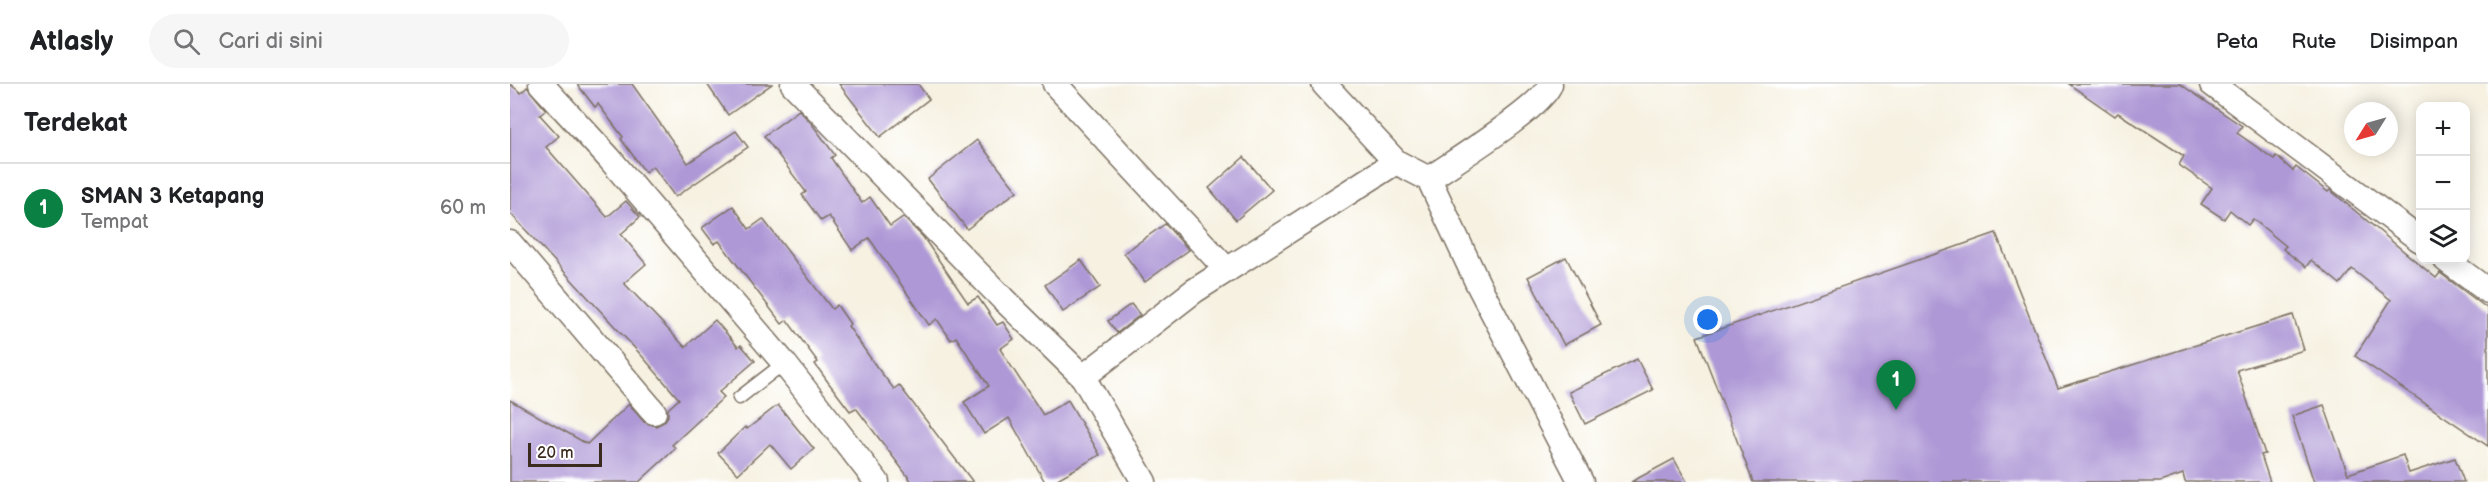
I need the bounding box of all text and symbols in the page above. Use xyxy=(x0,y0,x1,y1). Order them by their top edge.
search box xyxy=(149,14,569,68)
text: Atlasly xyxy=(30,25,113,58)
icon: search xyxy=(170,25,203,58)
text: Cari di sini xyxy=(218,28,323,55)
text: Peta xyxy=(2216,29,2258,54)
text: Rute xyxy=(2291,29,2336,54)
text: Disimpan xyxy=(2369,29,2458,54)
north arrow xyxy=(2344,102,2398,156)
map controls xyxy=(2416,102,2470,264)
button: + xyxy=(2416,102,2470,156)
text: Terdekat xyxy=(24,108,127,139)
button: − xyxy=(2416,156,2470,210)
text: SMAN 3 Ketapang xyxy=(81,183,264,210)
text: 1 xyxy=(39,196,48,220)
text: 60 m xyxy=(440,196,486,220)
text: Tempat xyxy=(81,210,148,234)
button: layers xyxy=(2416,210,2470,264)
your location xyxy=(1693,305,1722,334)
pin: 1 xyxy=(1876,360,1916,410)
scale bar xyxy=(528,440,602,468)
text: 20 m xyxy=(537,444,573,463)

